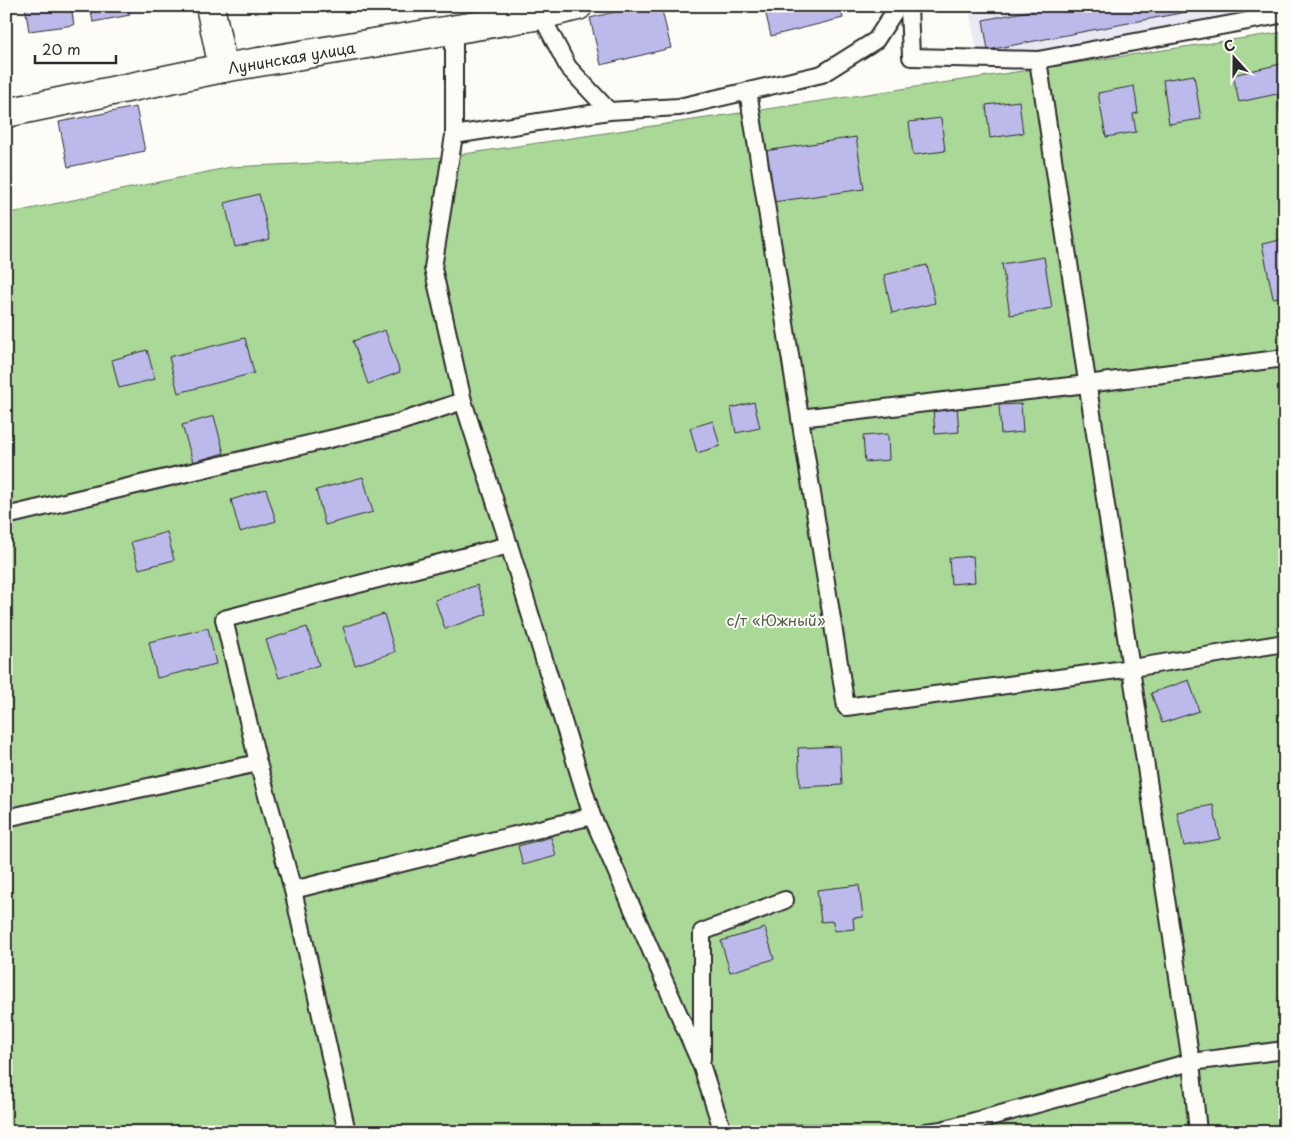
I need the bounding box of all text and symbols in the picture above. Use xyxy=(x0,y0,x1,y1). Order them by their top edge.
scale bar xyxy=(35,32,116,64)
north arrow xyxy=(1208,32,1258,82)
text: С xyxy=(1220,34,1238,57)
street label: Лунинская улица xyxy=(226,35,357,79)
text: 20 m xyxy=(42,37,81,60)
park label: с/т «Южный» xyxy=(726,608,826,631)

